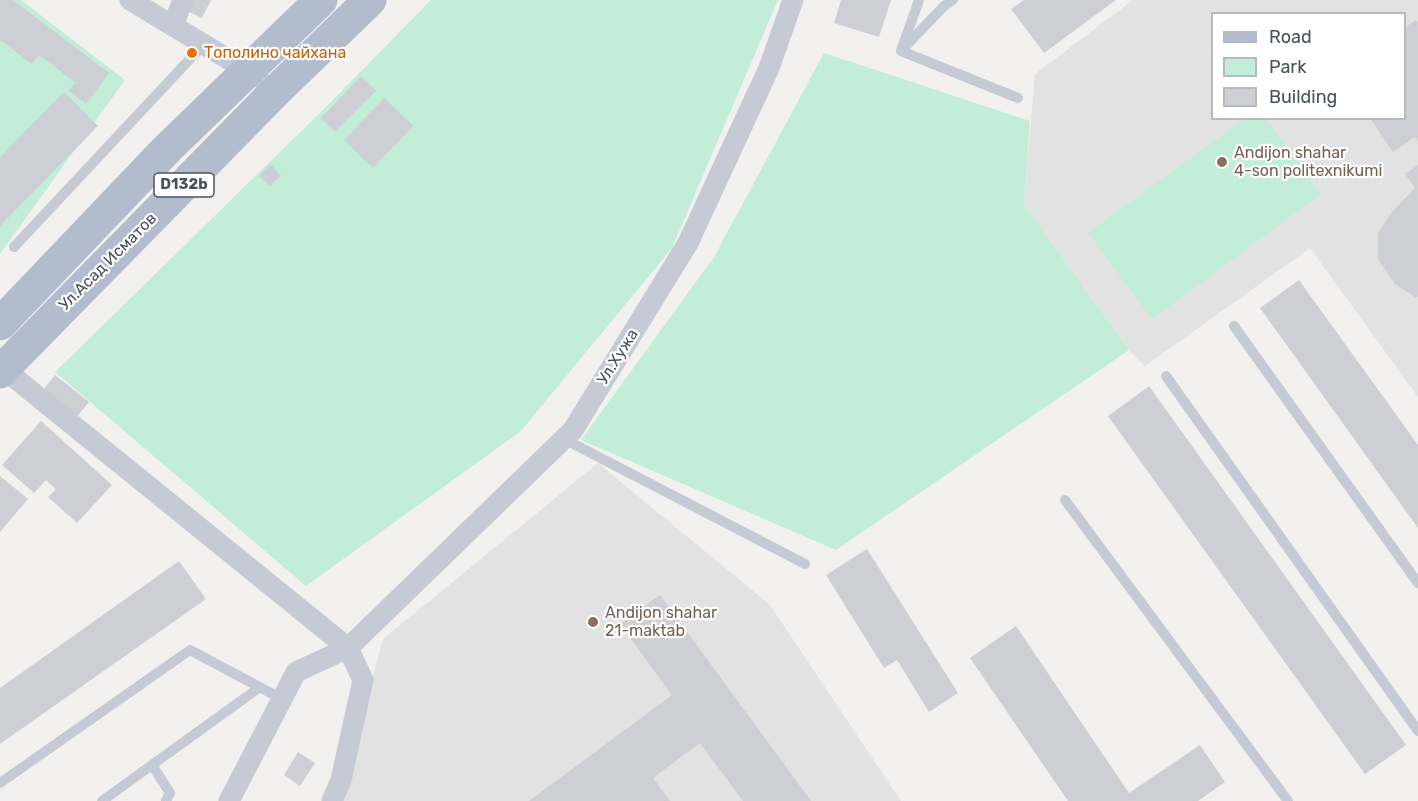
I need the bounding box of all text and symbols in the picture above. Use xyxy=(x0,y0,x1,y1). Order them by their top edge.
legend xyxy=(1211,12,1406,120)
text: Road xyxy=(1269,26,1312,48)
place label: Тополино чайхана xyxy=(204,43,346,63)
marker: Тополино чайхана xyxy=(185,46,199,60)
text: Park xyxy=(1269,56,1306,78)
text: Building xyxy=(1269,86,1337,108)
place label: Andijon shahar 4-son politexnikumi xyxy=(1234,143,1382,181)
marker: Andijon shahar 4-son politexnikumi xyxy=(1215,155,1229,169)
road number: D132b xyxy=(154,173,214,197)
street label: Ул.Асад Исматов xyxy=(55,209,161,315)
street label: Ул.Хужа xyxy=(593,326,643,388)
place label: Andijon shahar 21-maktab xyxy=(605,603,717,641)
marker: Andijon shahar 21-maktab xyxy=(586,615,600,629)

